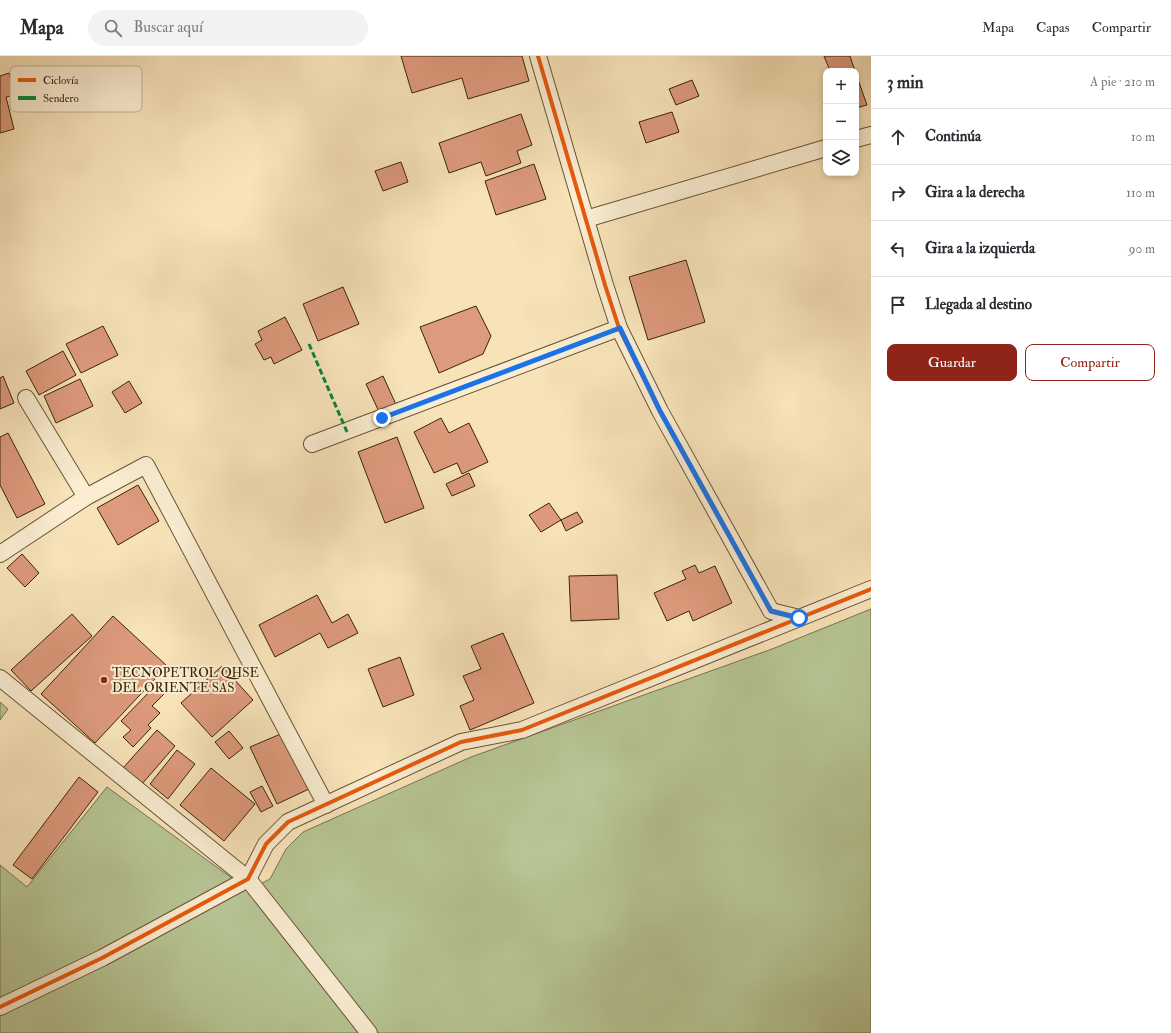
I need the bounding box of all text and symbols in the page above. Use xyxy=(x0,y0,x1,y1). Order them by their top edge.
search box xyxy=(88,10,368,46)
text: Mapa xyxy=(20,16,64,40)
icon: search xyxy=(102,17,124,39)
text: Buscar aquí xyxy=(134,18,203,37)
text: Mapa xyxy=(982,19,1014,36)
text: Capas xyxy=(1036,19,1070,36)
text: Compartir xyxy=(1092,19,1151,36)
legend xyxy=(10,66,142,112)
map controls xyxy=(823,68,859,176)
button: + xyxy=(823,68,859,104)
text: 3 min xyxy=(887,72,924,93)
text: Ciclovía xyxy=(43,74,79,87)
text: A pie · 210 m xyxy=(1090,74,1155,90)
text: Sendero xyxy=(43,92,79,105)
button: − xyxy=(823,104,859,140)
icon: ahead xyxy=(887,126,909,148)
text: Continúa xyxy=(925,127,981,146)
text: 10 m xyxy=(1131,129,1155,145)
button: layers xyxy=(823,140,859,176)
icon: right xyxy=(887,182,909,204)
text: Gira a la derecha xyxy=(925,183,1025,202)
text: 110 m xyxy=(1126,185,1155,201)
icon: left xyxy=(887,238,909,260)
text: Gira a la izquierda xyxy=(925,239,1035,258)
text: 90 m xyxy=(1129,241,1155,257)
icon: arrive xyxy=(887,294,909,316)
text: Llegada al destino xyxy=(925,295,1032,314)
button: Guardar xyxy=(887,344,1017,381)
button: Compartir xyxy=(1025,344,1155,381)
route end xyxy=(373,409,391,427)
route start xyxy=(790,609,808,627)
place label: TECNOPETROL QHSE DEL ORIENTE SAS xyxy=(112,665,259,696)
marker: TECNOPETROL QHSE DEL ORIENTE SAS xyxy=(99,675,109,685)

